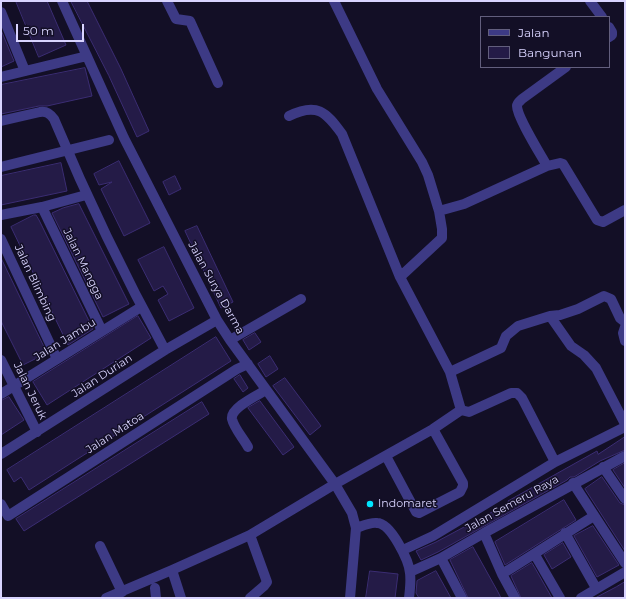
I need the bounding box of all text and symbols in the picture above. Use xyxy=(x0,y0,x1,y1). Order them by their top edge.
scale bar xyxy=(18,16,86,42)
legend xyxy=(480,16,610,68)
text: 50 m xyxy=(23,23,54,38)
text: Jalan xyxy=(518,25,550,40)
text: Bangunan xyxy=(518,45,582,60)
street label: Jalan Mangga xyxy=(60,226,106,302)
street label: Jalan Surya Darma xyxy=(185,240,247,336)
street label: Jalan Blimbing xyxy=(11,243,59,323)
street label: Jalan Jambu xyxy=(32,316,98,364)
street label: Jalan Durian xyxy=(69,352,135,400)
street label: Jalan Jeruk xyxy=(10,360,50,422)
street label: Jalan Matoa xyxy=(84,409,146,457)
street label: Jalan Semeru Raya xyxy=(463,473,561,535)
place label: Indomaret xyxy=(378,497,437,511)
marker: Indomaret xyxy=(365,499,375,509)

